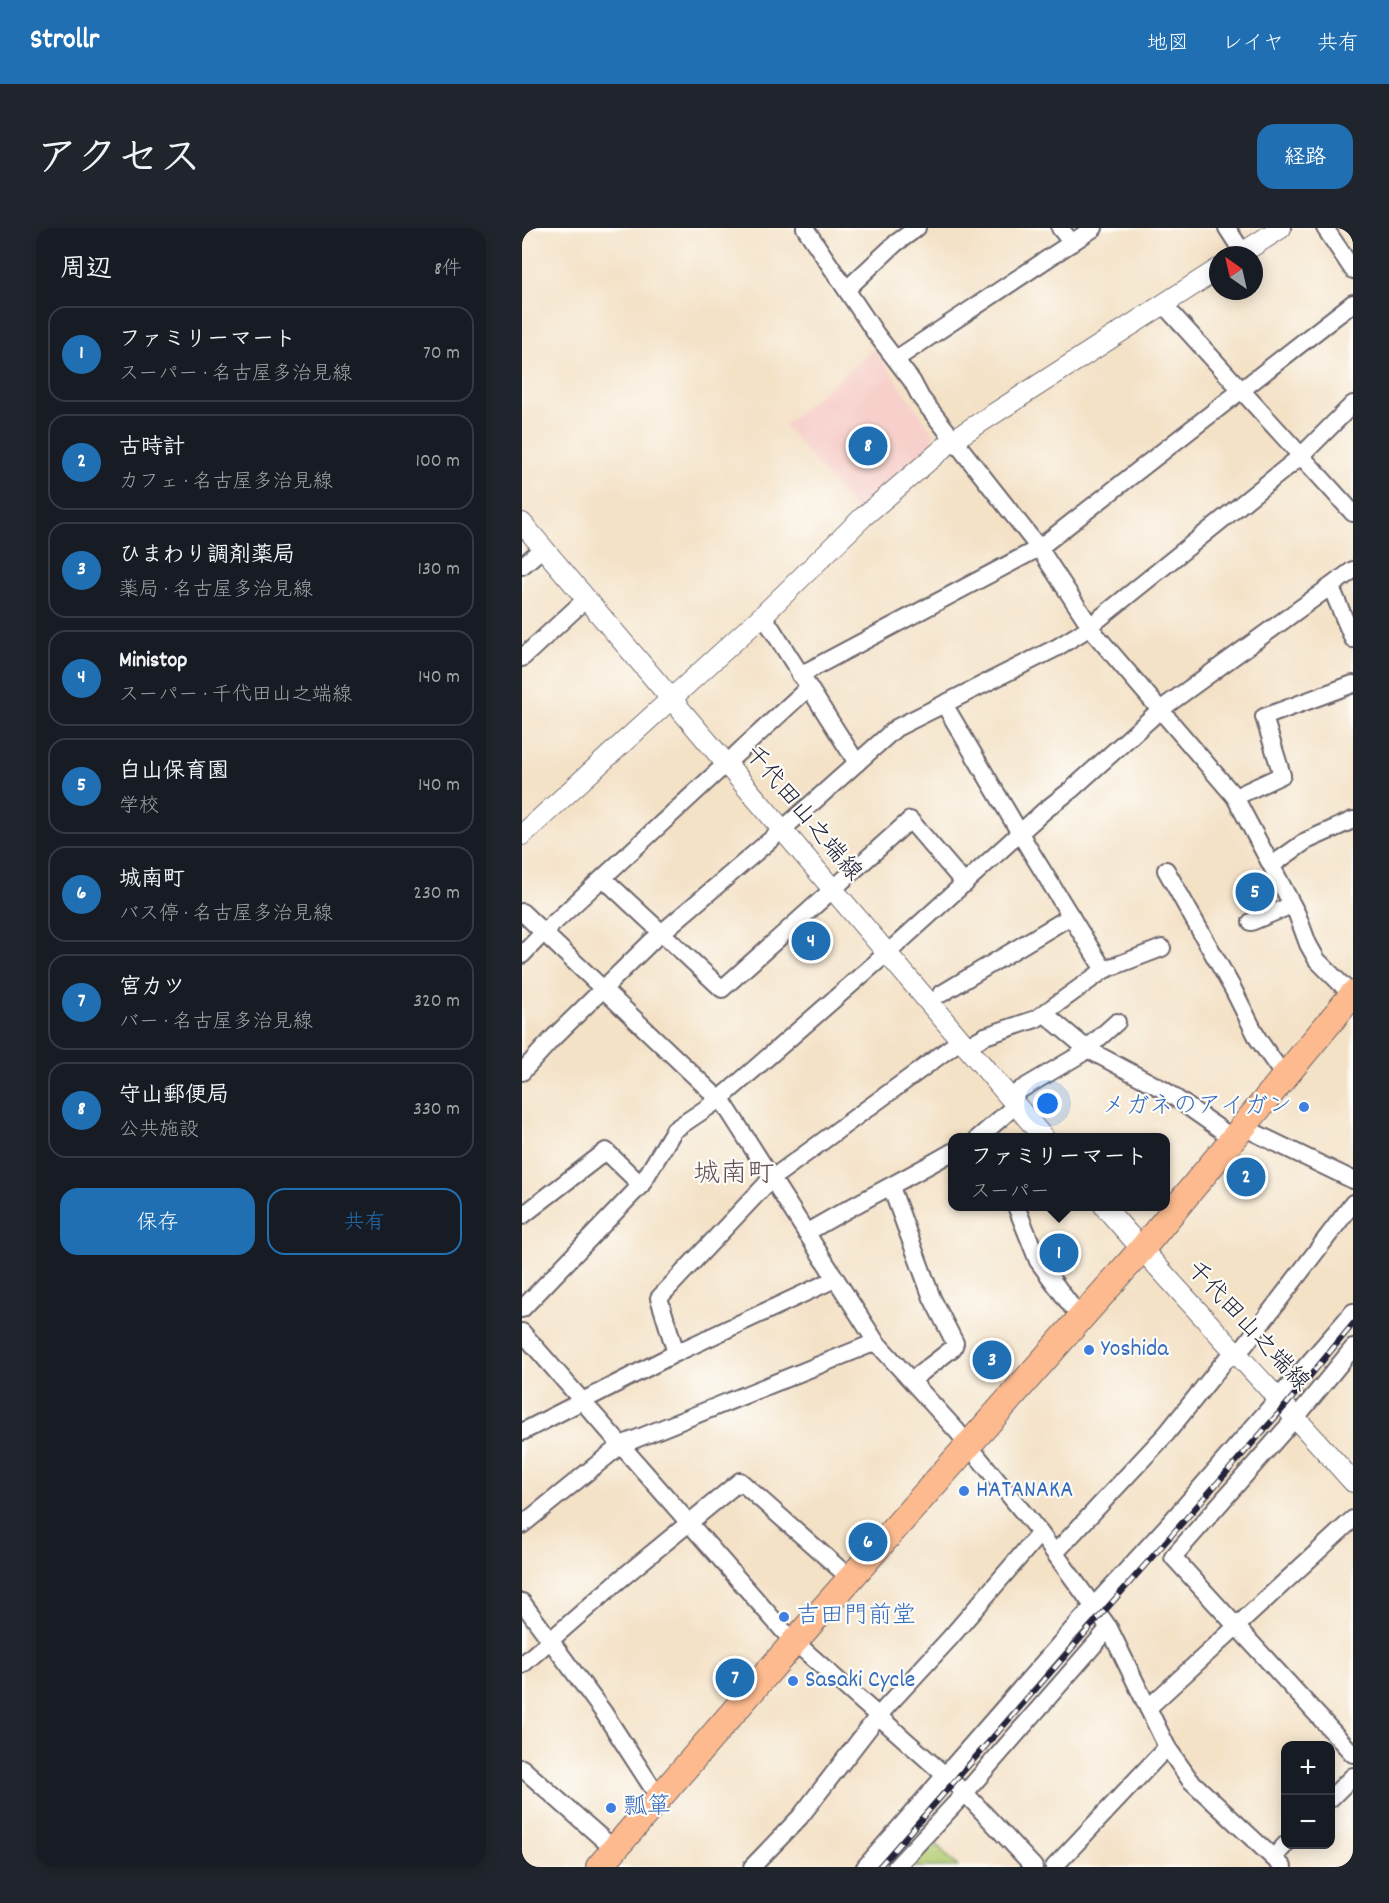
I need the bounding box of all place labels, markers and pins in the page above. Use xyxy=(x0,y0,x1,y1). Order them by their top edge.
pin: 8 xyxy=(848,424,888,468)
pin: 5 xyxy=(1236,870,1274,914)
pin: 4 xyxy=(792,918,830,964)
place label: メガネのアイガン xyxy=(1101,1090,1292,1124)
marker: メガネのアイガン xyxy=(1297,1100,1311,1114)
pin: 2 xyxy=(1226,1154,1266,1200)
pin: 1 xyxy=(1040,1230,1078,1276)
place label: Yoshida xyxy=(1101,1333,1169,1367)
pin: 3 xyxy=(972,1338,1012,1382)
marker: Yoshida xyxy=(1082,1343,1096,1357)
place label: HATANAKA xyxy=(976,1474,1073,1508)
marker: HATANAKA xyxy=(957,1484,971,1498)
pin: 6 xyxy=(848,1520,888,1564)
place label: 吉田門前堂 xyxy=(796,1600,916,1634)
marker: 吉田門前堂 xyxy=(777,1610,791,1624)
pin: 7 xyxy=(716,1656,754,1700)
place label: Sasaki Cycle xyxy=(805,1664,915,1698)
marker: Sasaki Cycle xyxy=(786,1674,800,1688)
place label: 瓢箪 xyxy=(623,1791,671,1825)
marker: 瓢箪 xyxy=(604,1801,618,1815)

